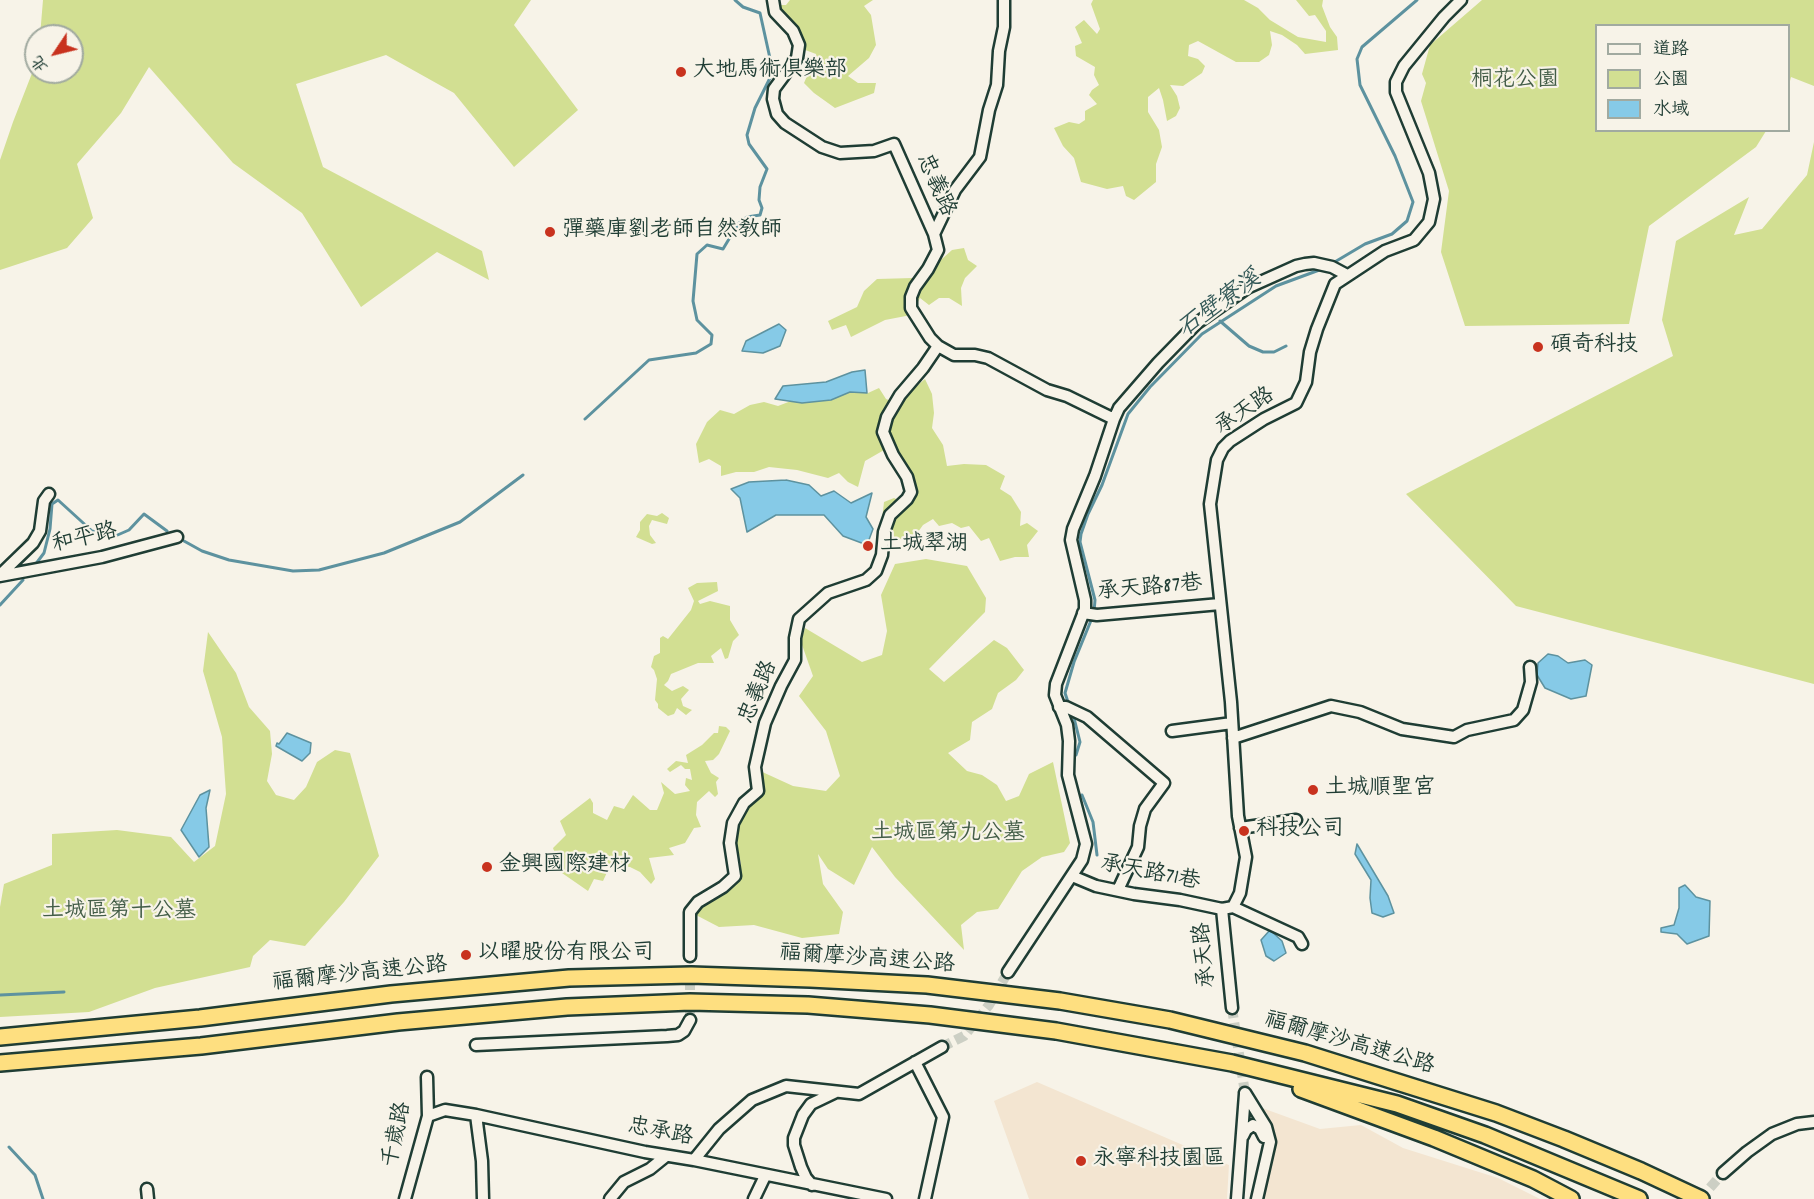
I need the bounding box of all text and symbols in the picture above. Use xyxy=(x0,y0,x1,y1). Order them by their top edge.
north arrow xyxy=(24,24,84,84)
legend xyxy=(1595,24,1790,132)
text: 道路 xyxy=(1653,38,1689,63)
text: 北 xyxy=(26,50,55,77)
place label: 大地馬術俱樂部 xyxy=(693,59,847,85)
marker: 大地馬術俱樂部 xyxy=(674,65,688,79)
text: 公園 xyxy=(1653,68,1689,93)
park label: 桐花公園 xyxy=(1471,69,1559,95)
text: 水域 xyxy=(1653,98,1689,123)
street label: 忠義路 xyxy=(909,150,959,222)
place label: 彈藥庫劉老師自然教師 xyxy=(562,219,782,245)
marker: 彈藥庫劉老師自然教師 xyxy=(543,225,557,239)
water label: 石壁寮溪 xyxy=(1174,266,1268,346)
place label: 碩奇科技 xyxy=(1550,334,1638,360)
marker: 碩奇科技 xyxy=(1531,340,1545,354)
street label: 承天路 xyxy=(1211,384,1281,442)
street label: 和平路 xyxy=(50,520,120,560)
place label: 土城翠湖 xyxy=(880,533,968,559)
marker: 土城翠湖 xyxy=(861,539,875,553)
street label: 承天路87巷 xyxy=(1096,572,1204,608)
street label: 忠義路 xyxy=(735,657,785,729)
place label: 土城順聖宮 xyxy=(1325,777,1435,803)
marker: 土城順聖宮 xyxy=(1306,783,1320,797)
place label: 科技公司 xyxy=(1256,818,1344,844)
park label: 土城區第九公墓 xyxy=(871,822,1025,848)
marker: 科技公司 xyxy=(1237,824,1251,838)
street label: 承天路71巷 xyxy=(1098,852,1202,898)
place label: 金興國際建材 xyxy=(499,854,631,880)
marker: 金興國際建材 xyxy=(480,860,494,874)
park label: 土城區第十公墓 xyxy=(42,900,196,926)
street label: 承天路 xyxy=(1191,921,1223,989)
place label: 以曜股份有限公司 xyxy=(478,942,654,968)
street label: 福爾摩沙高速公路 xyxy=(778,942,956,980)
marker: 以曜股份有限公司 xyxy=(459,948,473,962)
street label: 福爾摩沙高速公路 xyxy=(271,954,449,998)
street label: 福爾摩沙高速公路 xyxy=(1261,1008,1437,1082)
street label: 千歲路 xyxy=(379,1100,419,1170)
street label: 忠承路 xyxy=(625,1115,695,1153)
place label: 永寧科技園區 xyxy=(1093,1148,1225,1174)
marker: 永寧科技園區 xyxy=(1074,1154,1088,1168)

